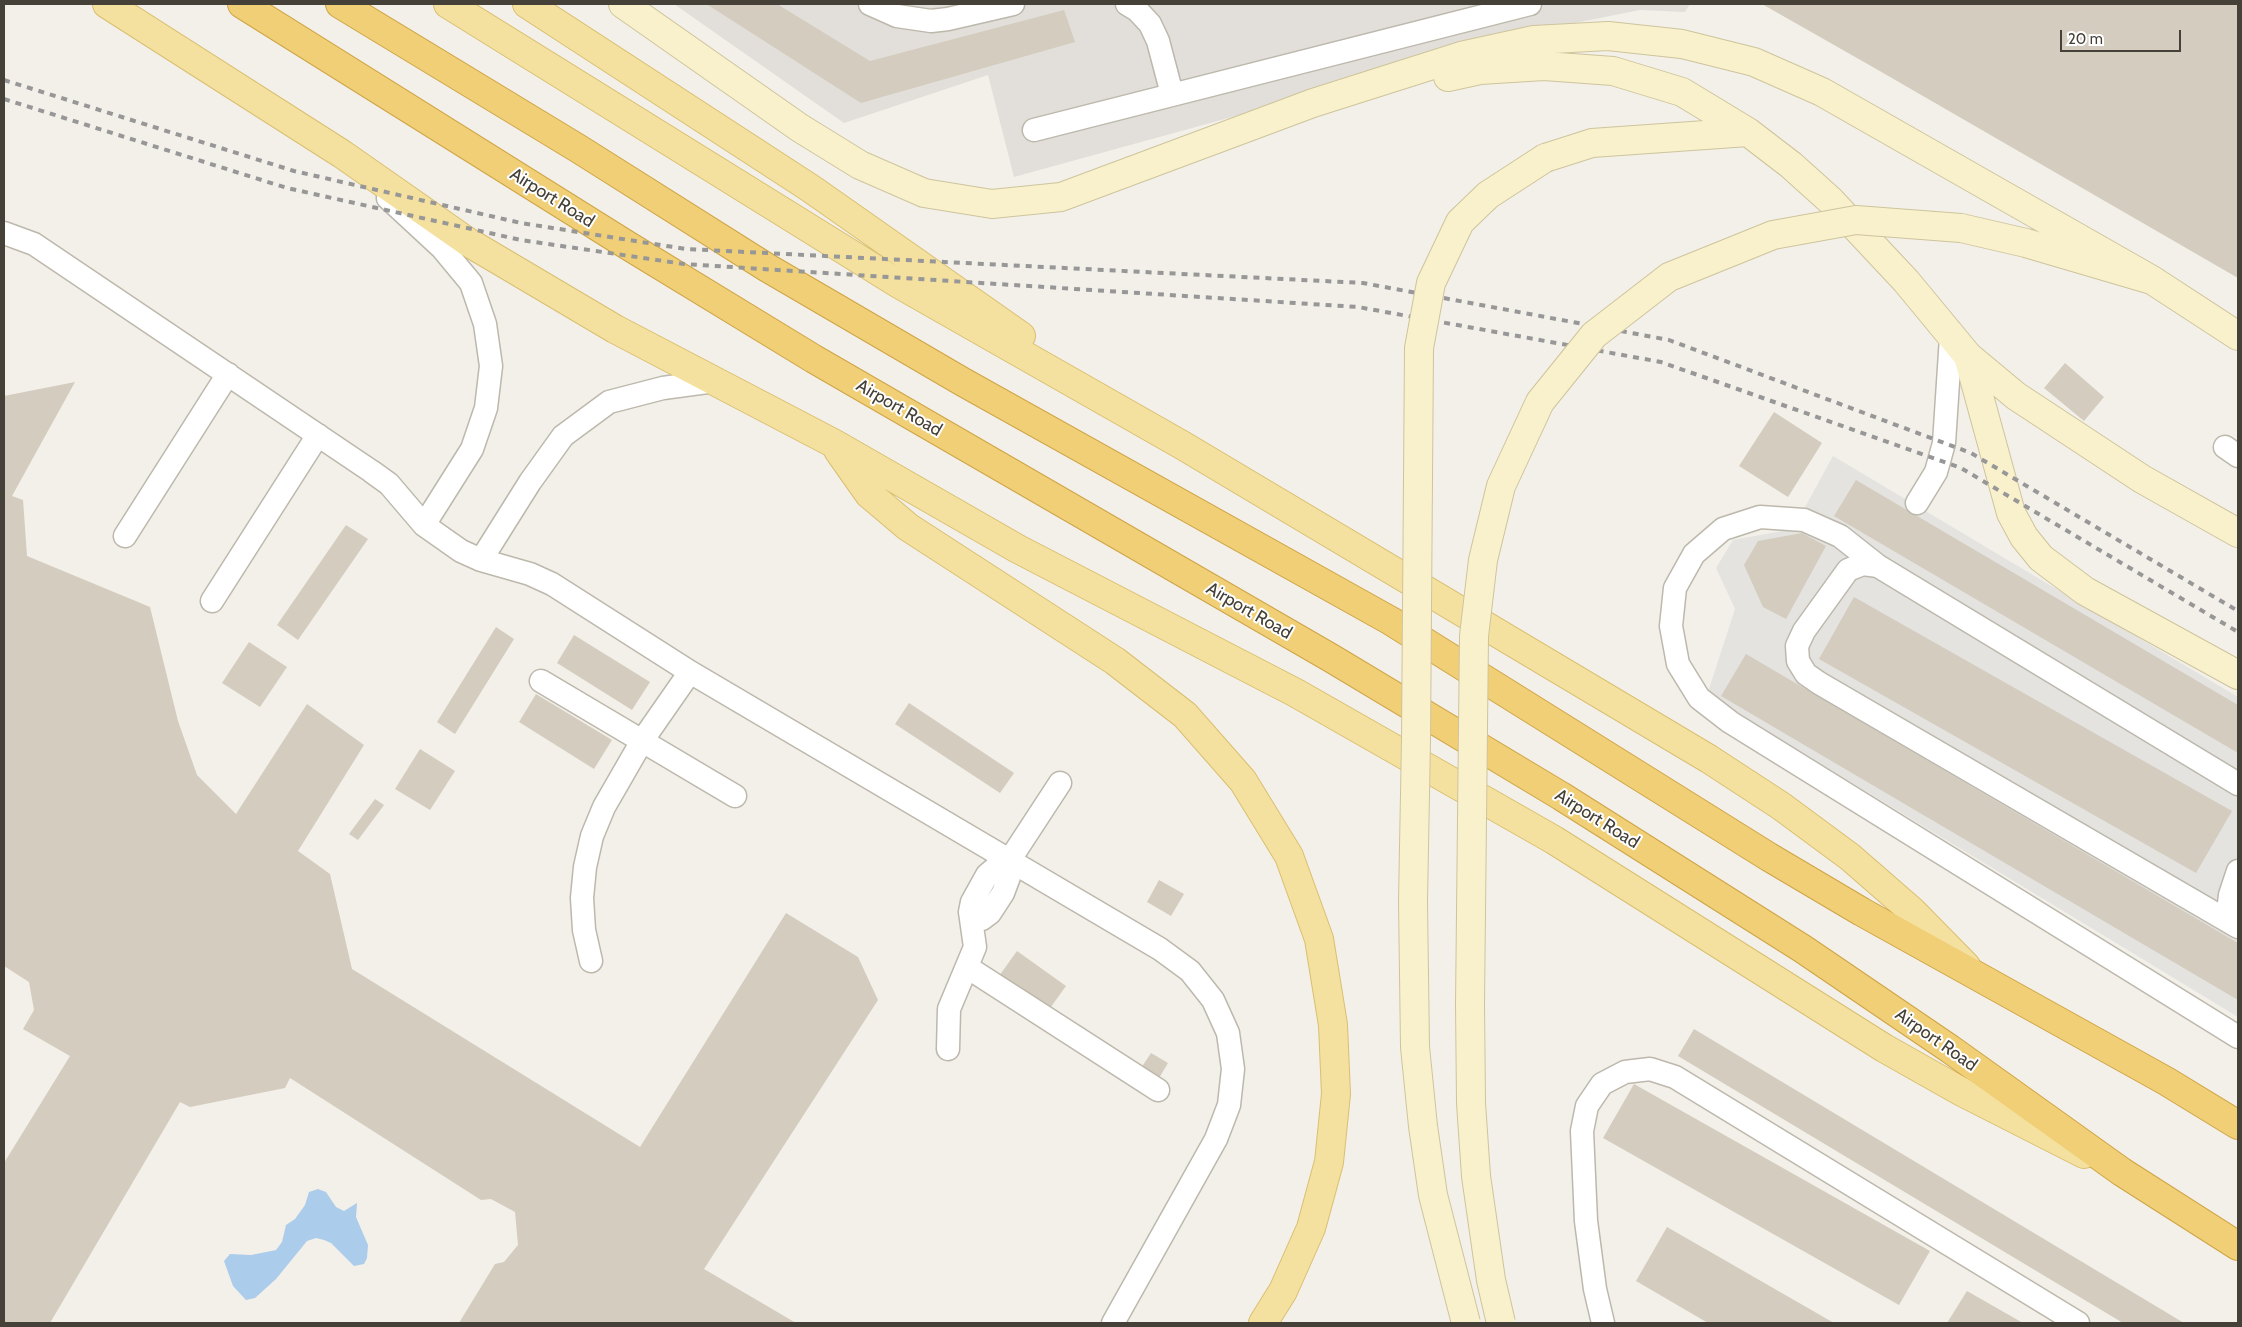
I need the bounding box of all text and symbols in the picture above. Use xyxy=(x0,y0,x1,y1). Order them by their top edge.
scale bar xyxy=(2062,20,2183,52)
text: 20 m xyxy=(2068,30,2103,48)
street label: Airport Road xyxy=(506,164,598,232)
street label: Airport Road xyxy=(852,375,946,441)
street label: Airport Road xyxy=(1202,578,1296,644)
street label: Airport Road xyxy=(1551,785,1643,853)
street label: Airport Road xyxy=(1891,1004,1981,1076)

